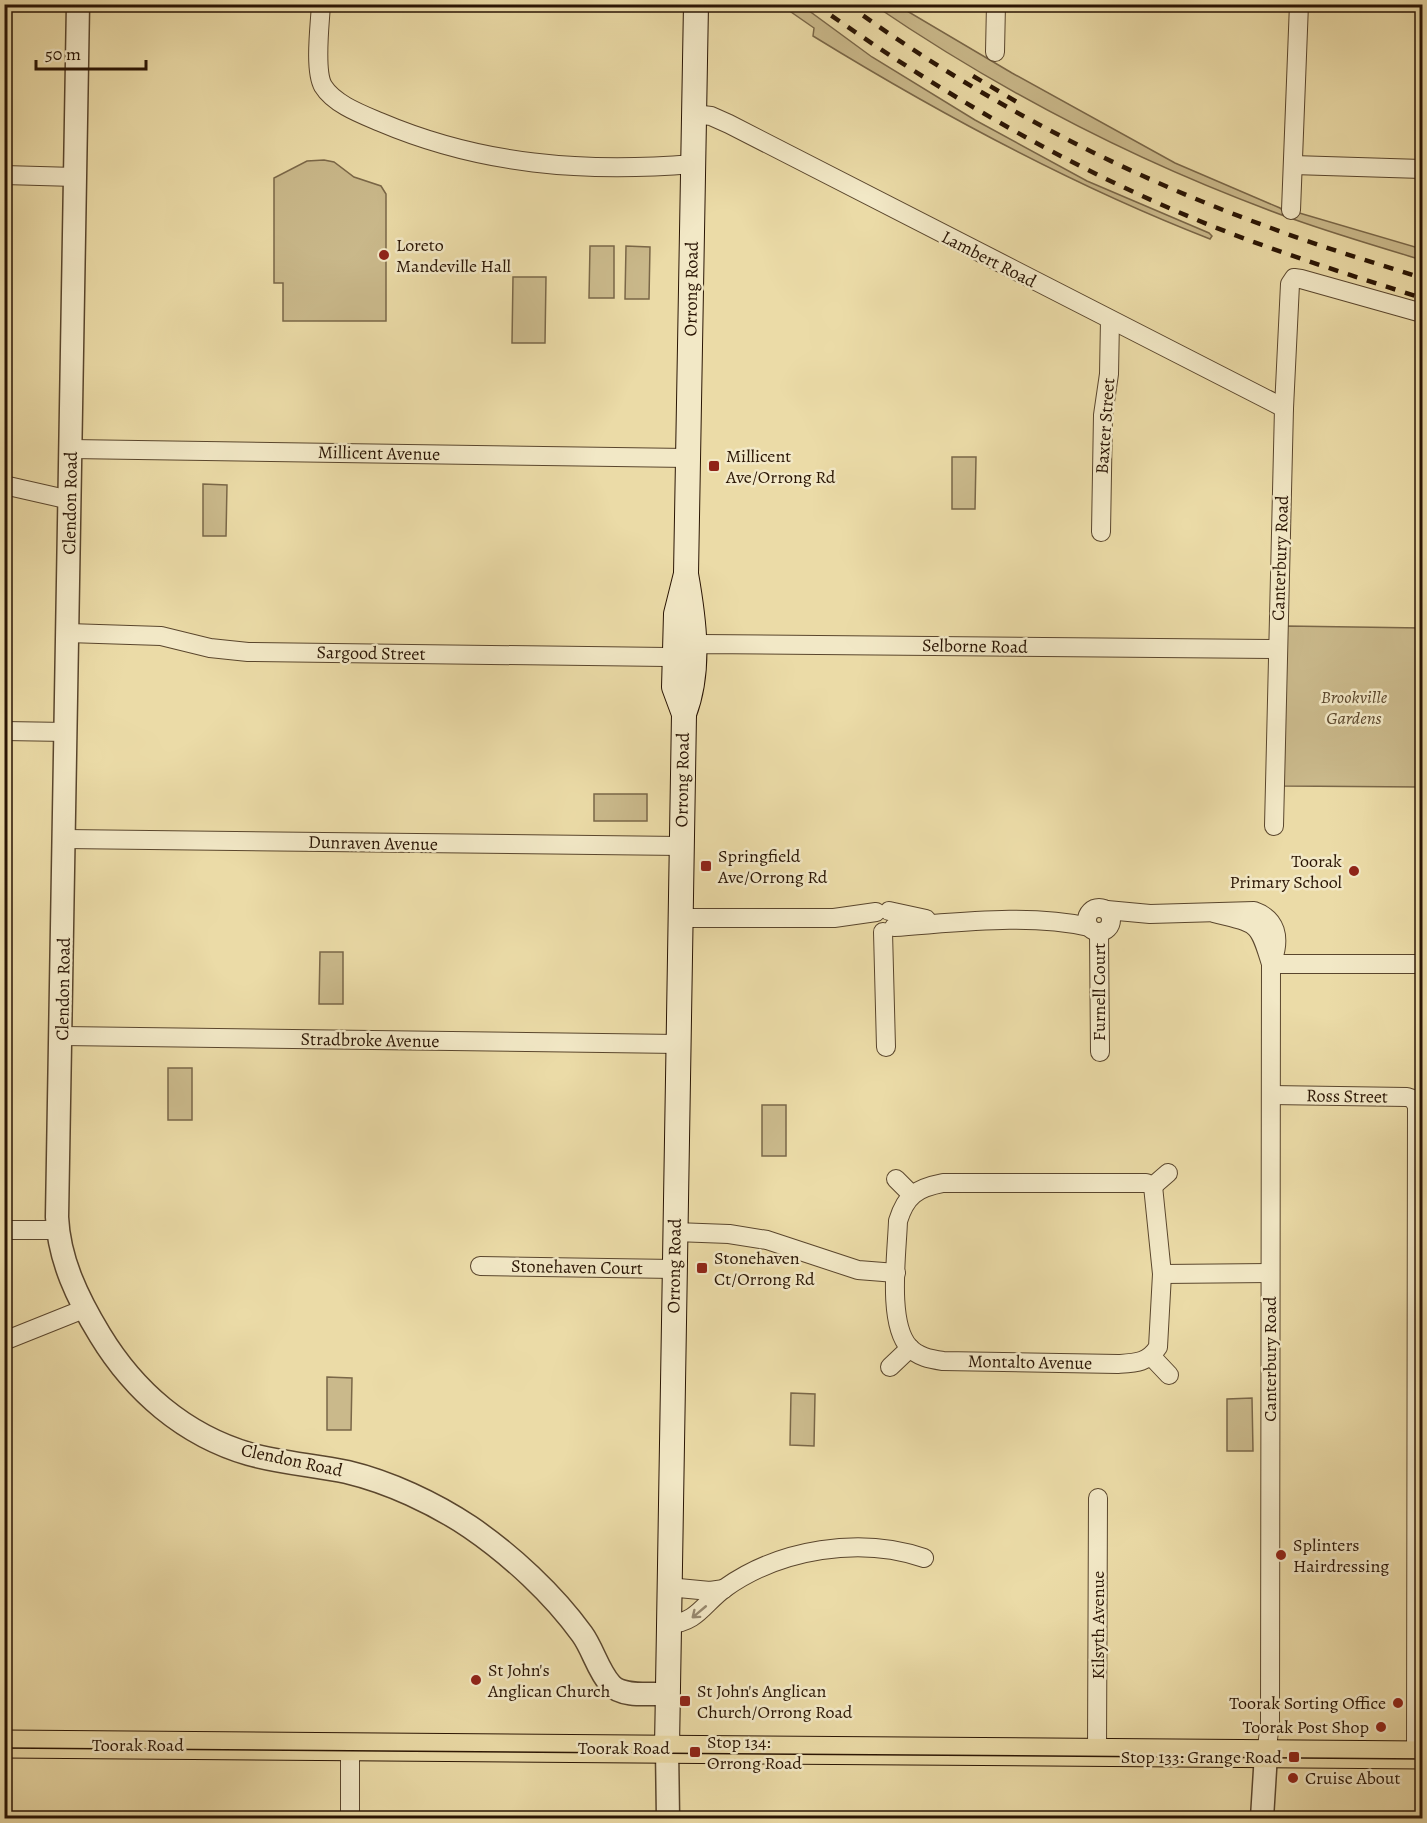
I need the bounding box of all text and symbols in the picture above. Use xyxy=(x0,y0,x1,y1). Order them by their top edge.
scale bar xyxy=(36,33,146,71)
text: 50 m xyxy=(45,42,81,66)
street label: Lambert Road xyxy=(937,225,1041,293)
place label: Loreto Mandeville Hall xyxy=(396,233,512,278)
street label: Orrong Road xyxy=(678,241,704,337)
marker: Loreto Mandeville Hall xyxy=(377,248,391,262)
street label: Baxter Street xyxy=(1090,377,1120,475)
street label: Millicent Avenue xyxy=(318,440,440,466)
place label: Millicent Ave/Orrong Rd xyxy=(725,444,836,489)
street label: Clendon Road xyxy=(57,451,83,555)
marker: Millicent Ave/Orrong Rd xyxy=(707,459,721,473)
street label: Canterbury Road xyxy=(1266,495,1294,621)
street label: Selborne Road xyxy=(922,633,1028,659)
street label: Sargood Street xyxy=(316,640,426,666)
park label: Brookville Gardens xyxy=(1321,685,1388,730)
street label: Orrong Road xyxy=(669,732,695,828)
street label: Dunraven Avenue xyxy=(308,830,438,856)
place label: Springfield Ave/Orrong Rd xyxy=(717,844,828,889)
place label: Toorak Primary School xyxy=(1229,849,1343,894)
marker: Springfield Ave/Orrong Rd xyxy=(699,859,713,873)
marker: Toorak Primary School xyxy=(1347,864,1361,878)
street label: Clendon Road xyxy=(50,937,76,1041)
street label: Furnell Court xyxy=(1087,943,1111,1041)
street label: Stradbroke Avenue xyxy=(300,1027,440,1053)
street label: Ross Street xyxy=(1306,1083,1388,1109)
street label: Orrong Road xyxy=(661,1218,687,1314)
place label: Stonehaven Ct/Orrong Rd xyxy=(714,1246,815,1291)
street label: Stonehaven Court xyxy=(511,1254,643,1280)
marker: Stonehaven Ct/Orrong Rd xyxy=(695,1261,709,1275)
street label: Canterbury Road xyxy=(1258,1296,1282,1422)
street label: Montalto Avenue xyxy=(968,1349,1092,1375)
street label: Clendon Road xyxy=(239,1438,345,1483)
place label: Splinters Hairdressing xyxy=(1293,1533,1389,1578)
marker: Splinters Hairdressing xyxy=(1274,1548,1288,1562)
street label: Kilsyth Avenue xyxy=(1086,1571,1110,1679)
one-way arrow xyxy=(691,1605,707,1618)
place label: St John's Anglican Church xyxy=(487,1658,611,1703)
marker: St John's Anglican Church xyxy=(469,1673,483,1687)
place label: St John's Anglican Church/Orrong Road xyxy=(697,1679,853,1724)
place label: Toorak Sorting Office xyxy=(1229,1691,1386,1715)
marker: St John's Anglican Church/Orrong Road xyxy=(678,1694,692,1708)
marker: Toorak Sorting Office xyxy=(1391,1696,1405,1710)
place label: Toorak Post Shop xyxy=(1242,1715,1369,1739)
marker: Toorak Post Shop xyxy=(1374,1720,1388,1734)
place label: Stop 134: Orrong Road xyxy=(707,1730,802,1775)
street label: Toorak Road xyxy=(92,1733,184,1757)
street label: Toorak Road xyxy=(578,1736,670,1760)
marker: Stop 134: Orrong Road xyxy=(688,1745,702,1759)
place label: Stop 133: Grange Road xyxy=(1121,1745,1282,1769)
marker: Stop 133: Grange Road xyxy=(1287,1750,1301,1764)
place label: Cruise About xyxy=(1305,1766,1400,1790)
marker: Cruise About xyxy=(1286,1771,1300,1785)

